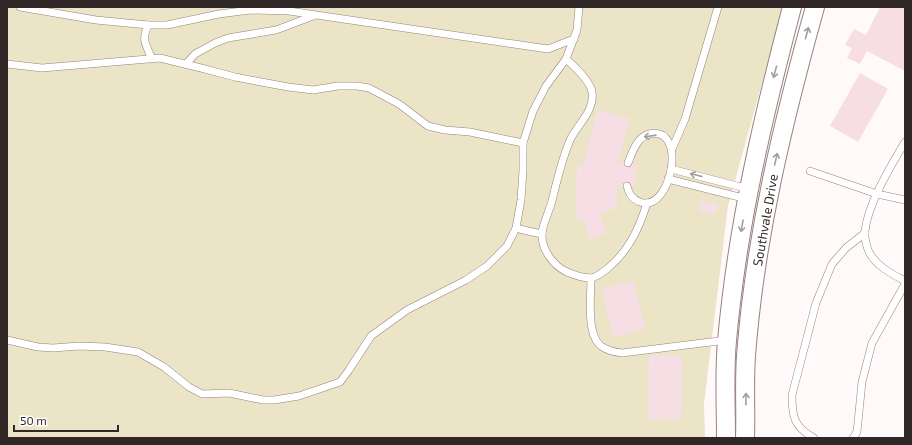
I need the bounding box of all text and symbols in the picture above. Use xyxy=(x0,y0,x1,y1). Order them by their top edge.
one-way arrow xyxy=(804,27,811,40)
one-way arrow xyxy=(771,65,778,78)
one-way arrow xyxy=(644,132,657,140)
one-way arrow xyxy=(773,153,780,166)
one-way arrow xyxy=(690,171,703,179)
street label: Southvale Drive xyxy=(749,173,781,267)
one-way arrow xyxy=(738,219,746,232)
one-way arrow xyxy=(742,393,750,406)
scale bar xyxy=(14,407,118,433)
text: 50 m xyxy=(20,413,47,427)

